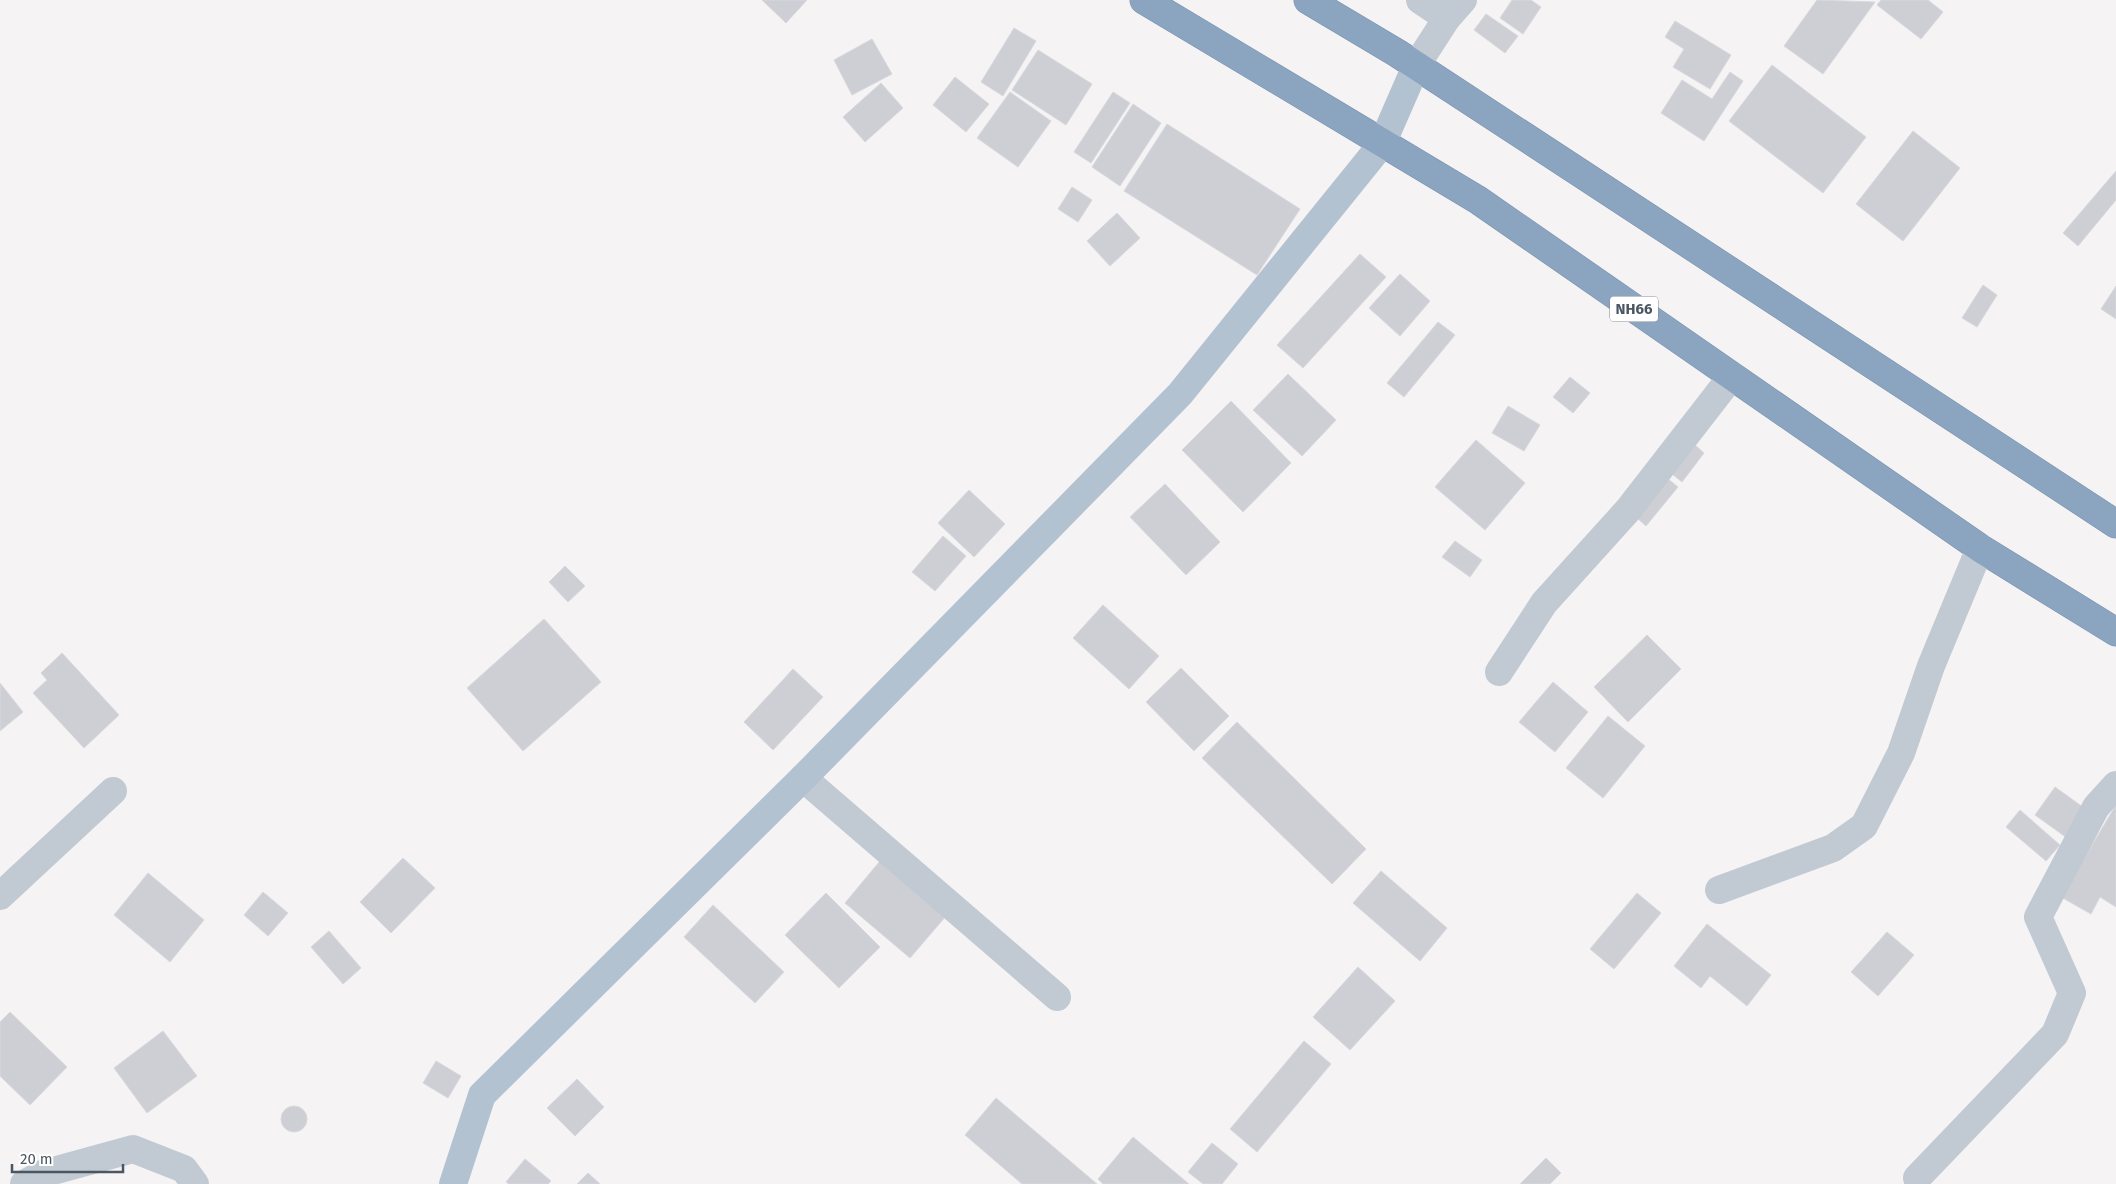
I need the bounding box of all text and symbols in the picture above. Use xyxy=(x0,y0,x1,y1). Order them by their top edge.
road number: NH66 xyxy=(1610,296,1658,322)
scale bar xyxy=(12,1142,124,1174)
text: 20 m xyxy=(20,1150,53,1168)

